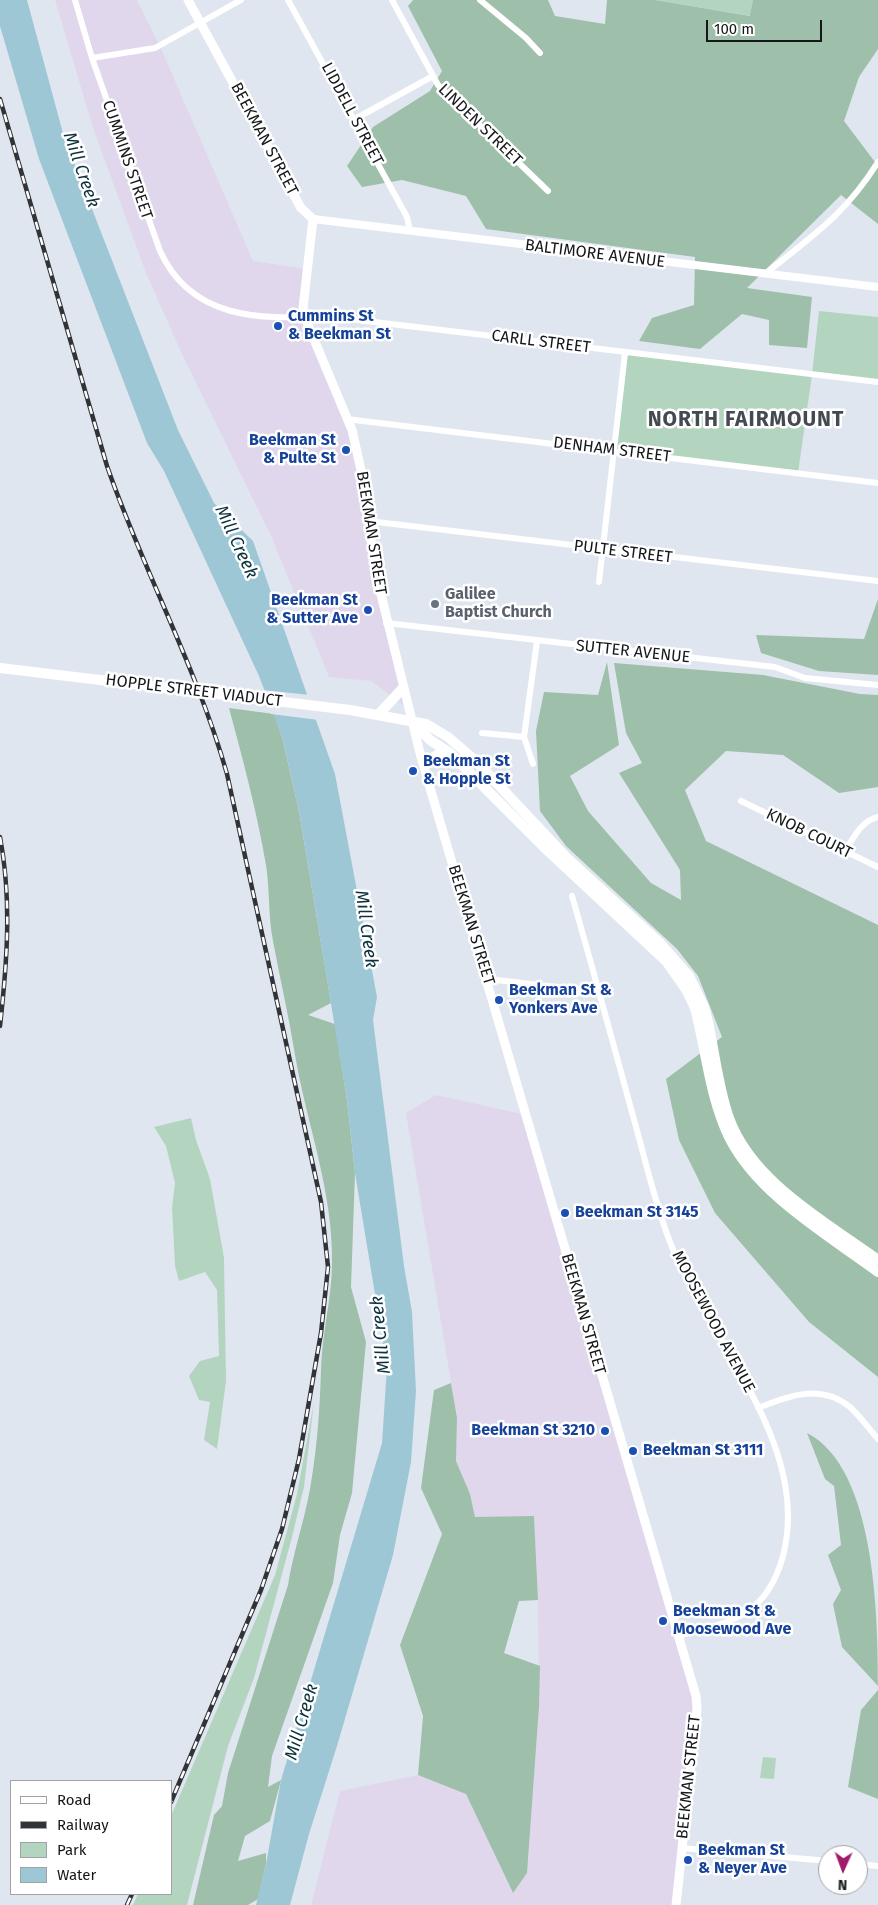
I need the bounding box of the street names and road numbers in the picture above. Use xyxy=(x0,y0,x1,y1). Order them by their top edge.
street label: LIDDELL STREET xyxy=(317,59,387,169)
street label: BEEKMAN STREET xyxy=(226,79,302,199)
street label: LINDEN STREET xyxy=(434,80,526,170)
street label: CUMMINS STREET xyxy=(98,98,156,222)
street label: BALTIMORE AVENUE xyxy=(524,236,666,272)
street label: CARLL STREET xyxy=(490,326,592,358)
street label: DENHAM STREET xyxy=(552,433,672,467)
street label: BEEKMAN STREET xyxy=(352,470,390,596)
street label: PULTE STREET xyxy=(573,536,673,568)
street label: SUTTER AVENUE xyxy=(575,636,691,668)
street label: HOPPLE STREET VIADUCT xyxy=(104,671,284,711)
street label: KNOB COURT xyxy=(763,805,855,863)
street label: BEEKMAN STREET xyxy=(444,863,498,987)
street label: MOOSEWOOD AVENUE xyxy=(667,1248,759,1396)
street label: BEEKMAN STREET xyxy=(557,1251,609,1377)
street label: BEEKMAN STREET xyxy=(673,1714,705,1840)

